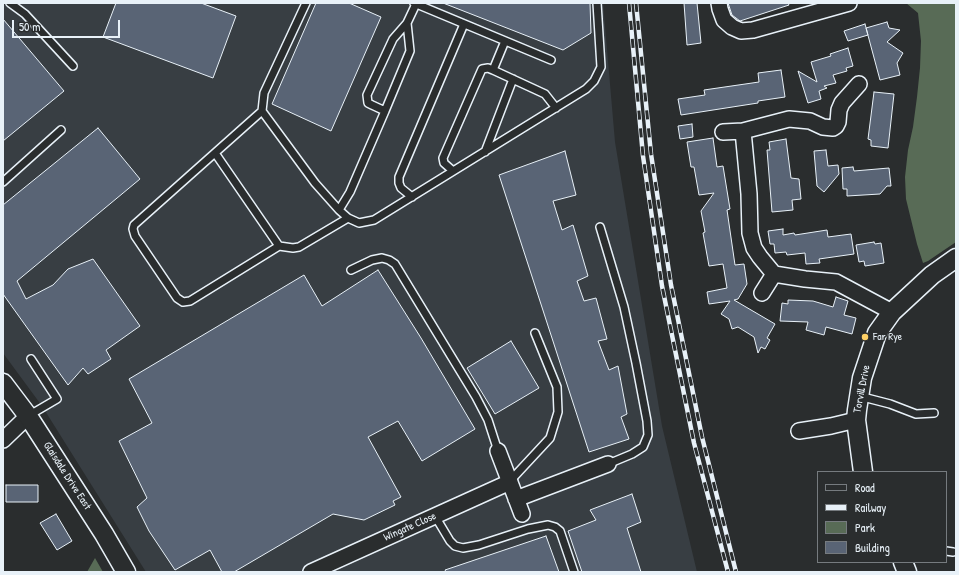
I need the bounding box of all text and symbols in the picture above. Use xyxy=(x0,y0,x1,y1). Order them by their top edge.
scale bar xyxy=(14,12,122,38)
text: 50 m xyxy=(19,18,40,35)
place label: Far Rye xyxy=(873,330,902,344)
marker: Far Rye xyxy=(860,332,870,342)
street label: Torvill Drive xyxy=(851,364,873,414)
street label: Glaisdale Drive East xyxy=(40,440,94,512)
legend xyxy=(817,471,947,563)
text: Road xyxy=(855,479,875,496)
text: Railway xyxy=(855,499,886,516)
street label: Wingate Close xyxy=(382,510,438,544)
text: Park xyxy=(855,519,875,536)
text: Building xyxy=(855,539,890,556)

